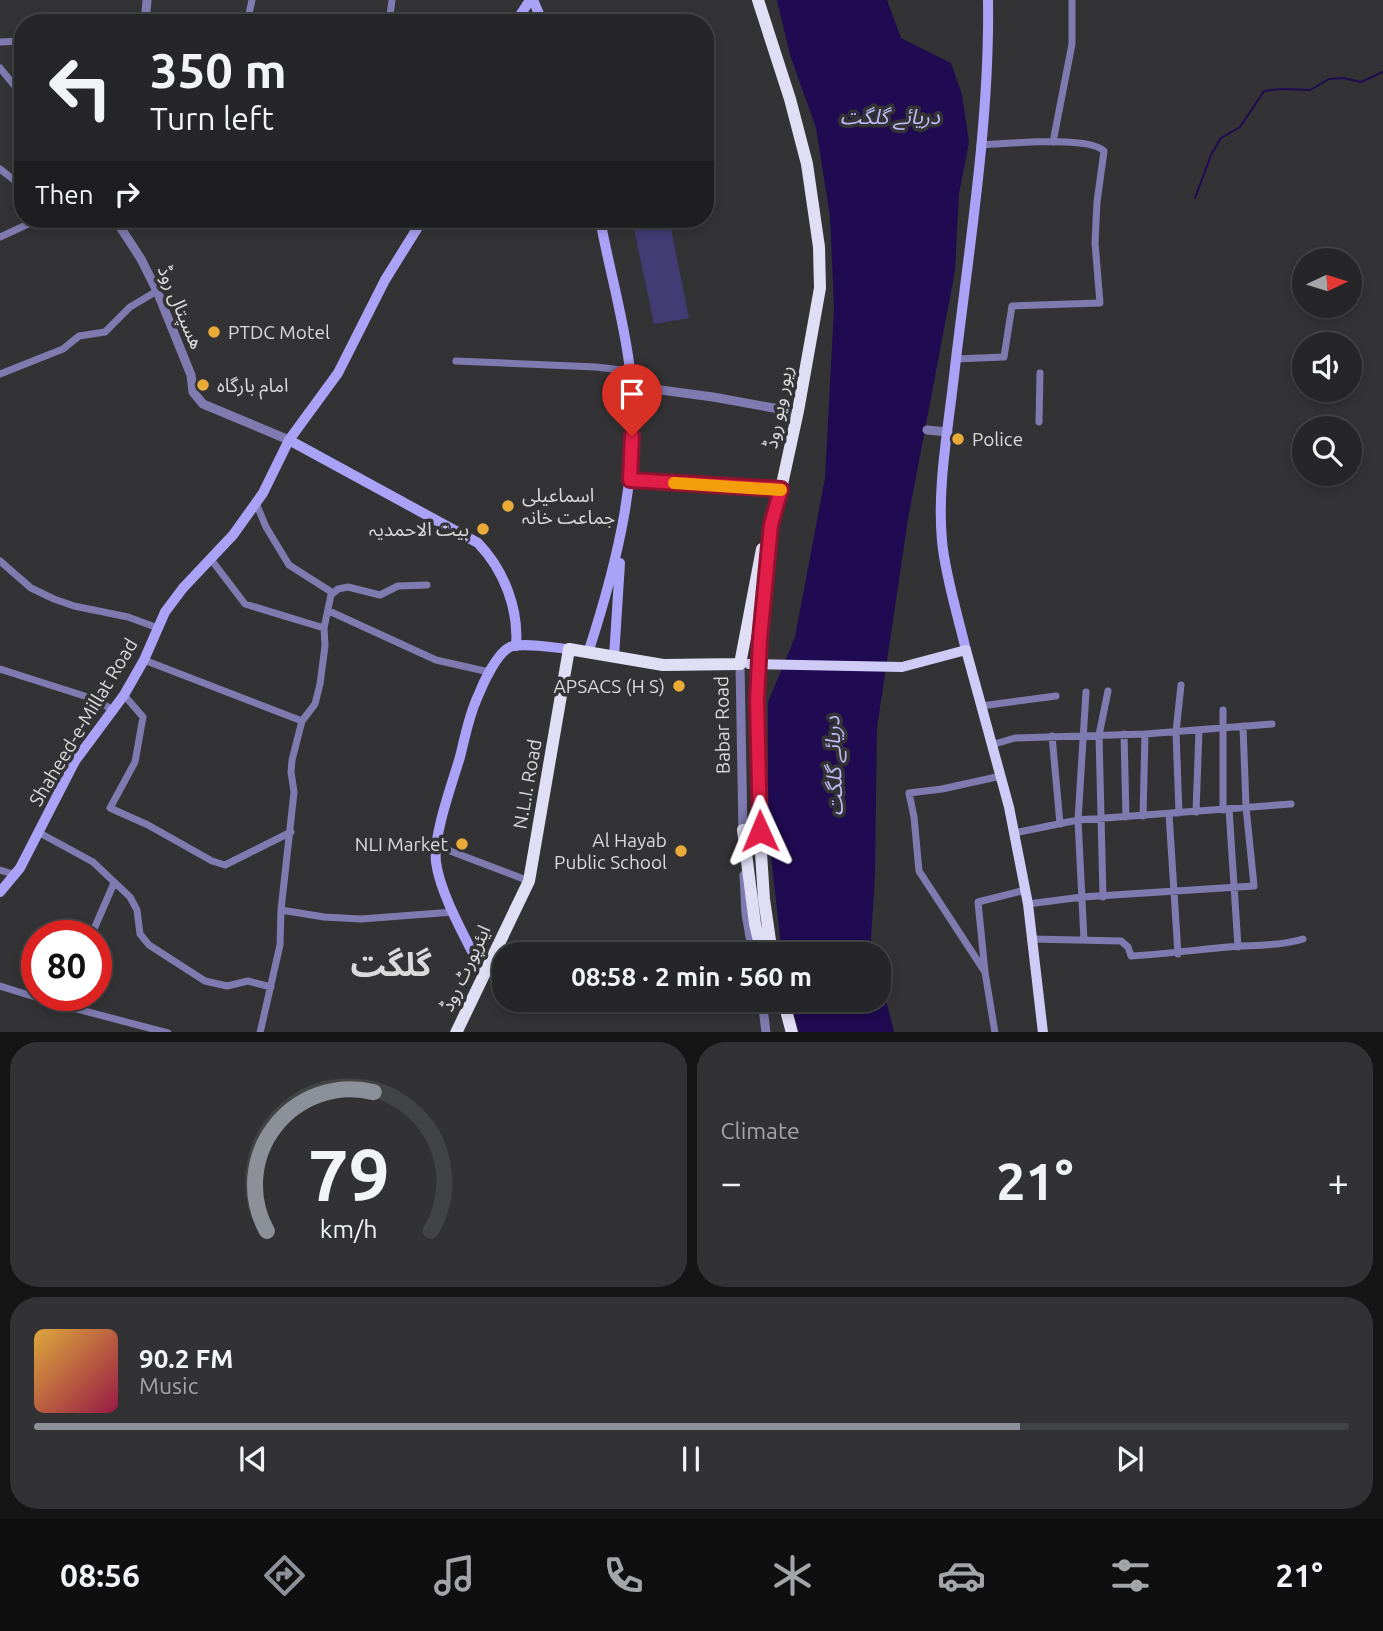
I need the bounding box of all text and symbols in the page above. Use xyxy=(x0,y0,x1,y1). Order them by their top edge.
icon: left xyxy=(35,42,126,133)
text: 350 m xyxy=(150,42,287,97)
text: Turn left xyxy=(150,100,274,136)
water label: دریائے گلگت xyxy=(840,104,941,130)
icon: right xyxy=(108,175,146,213)
text: Then xyxy=(35,180,94,209)
north arrow xyxy=(1292,248,1362,318)
map controls xyxy=(1292,248,1362,486)
street label: ھسپتال روڈ xyxy=(152,262,209,353)
place label: PTDC Motel xyxy=(228,321,330,343)
marker: PTDC Motel xyxy=(206,324,222,340)
button: sound xyxy=(1292,332,1362,402)
street label: ریور ویو روڈ xyxy=(759,363,798,451)
pin xyxy=(602,364,662,436)
place label: امام بارگاہ xyxy=(217,374,288,400)
icon: arrive xyxy=(613,375,651,413)
marker: امام بارگاہ xyxy=(195,377,211,393)
button: search xyxy=(1292,416,1362,486)
place label: Police xyxy=(972,428,1023,450)
marker: Police xyxy=(950,431,966,447)
place label: اسماعیلی جماعت خانہ xyxy=(522,484,615,528)
marker: اسماعیلی جماعت خانہ xyxy=(500,498,516,514)
place label: بیت الاحمدیہ xyxy=(369,518,469,540)
marker: بیت الاحمدیہ xyxy=(475,521,491,537)
street label: Shaheed-e-Millat Road xyxy=(24,634,142,810)
place label: APSACS (H S) xyxy=(554,675,665,697)
street label: Babar Road xyxy=(710,676,734,774)
marker: APSACS (H S) xyxy=(671,678,687,694)
water label: دریائے گلگت xyxy=(819,715,849,816)
street label: N.L.I. Road xyxy=(508,737,546,831)
position arrow xyxy=(723,794,797,868)
place label: Al Hayab Public School xyxy=(554,829,667,873)
place label: NLI Market xyxy=(355,833,449,855)
marker: NLI Market xyxy=(454,836,470,852)
marker: Al Hayab Public School xyxy=(673,843,689,859)
speed limit sign: 80 xyxy=(21,920,112,1011)
street label: ایئرپورٹ روڈ xyxy=(435,921,497,1016)
district label: گلگت xyxy=(351,945,432,982)
text: 08:58 · 2 min · 560 m xyxy=(571,962,812,991)
text: Climate xyxy=(721,1118,800,1143)
text: 79 xyxy=(307,1133,389,1215)
text: 21° xyxy=(996,1152,1073,1210)
text: − xyxy=(721,1161,742,1203)
text: + xyxy=(1328,1161,1349,1203)
text: km/h xyxy=(319,1214,377,1242)
text: 90.2 FM xyxy=(139,1344,233,1373)
text: Music xyxy=(139,1373,198,1398)
icon: previous xyxy=(234,1440,272,1478)
icon: pause xyxy=(672,1440,710,1478)
icon: next xyxy=(1111,1440,1149,1478)
icon: directions xyxy=(260,1551,309,1600)
icon: music xyxy=(430,1551,479,1600)
icon: phone xyxy=(599,1551,648,1600)
icon: climate xyxy=(768,1551,817,1600)
icon: car xyxy=(937,1551,986,1600)
icon: filters xyxy=(1106,1551,1155,1600)
text: 08:56 xyxy=(60,1557,140,1593)
text: 21° xyxy=(1275,1557,1323,1593)

